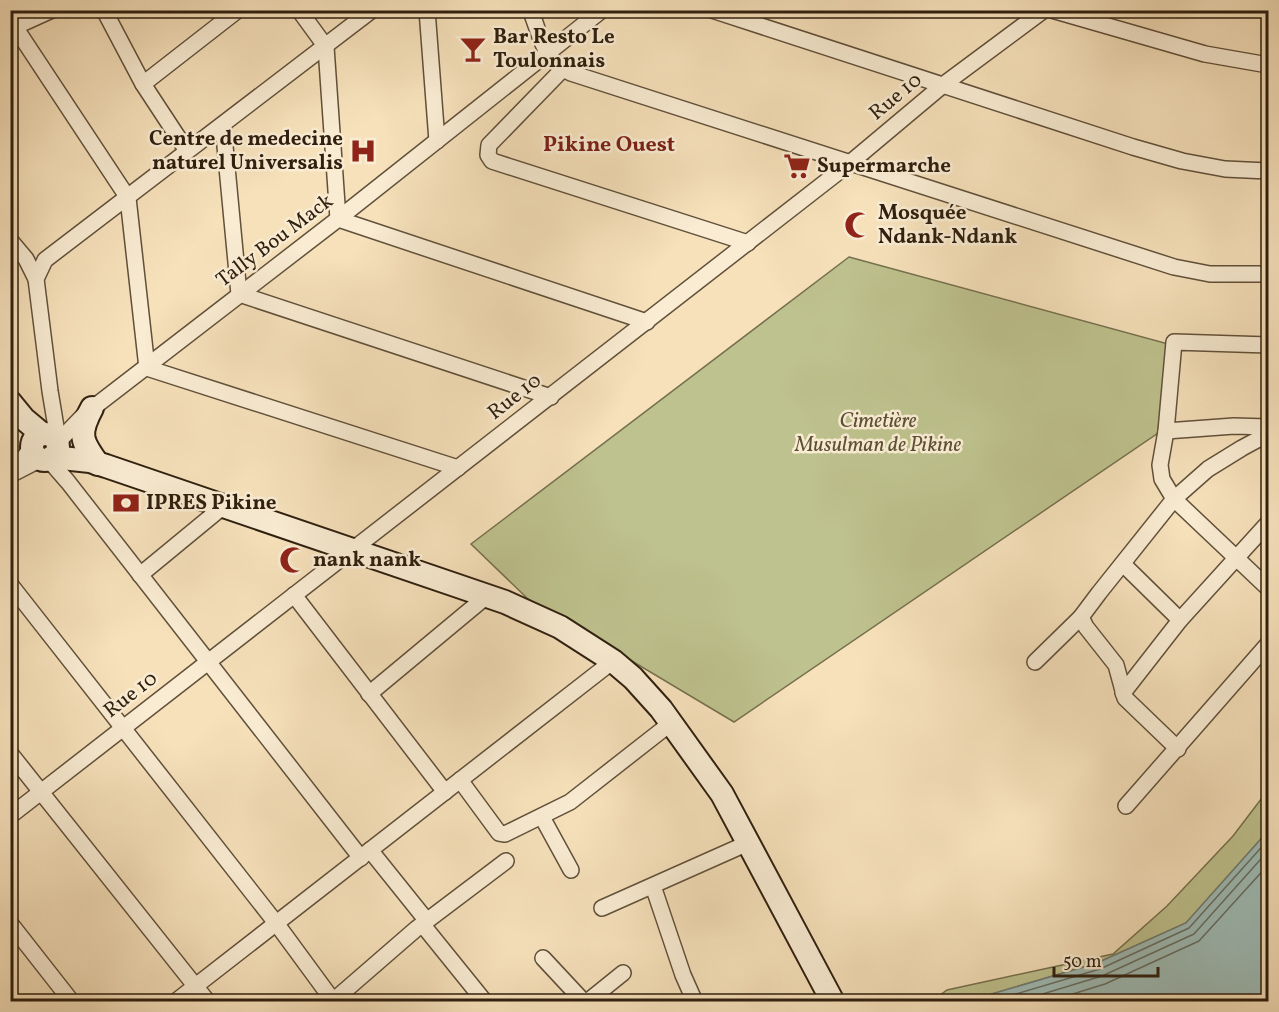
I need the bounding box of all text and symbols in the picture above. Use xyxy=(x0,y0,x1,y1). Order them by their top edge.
place label: Bar Resto Le Toulonnais xyxy=(493,23,615,76)
bar icon: Bar Resto Le Toulonnais xyxy=(458,34,488,64)
street label: Rue 10 xyxy=(863,66,929,128)
place label: Centre de medecine naturel Universalis xyxy=(149,125,343,178)
district label: Pikine Ouest xyxy=(543,130,675,161)
hospital icon: Centre de medecine naturel Universalis xyxy=(348,136,378,166)
supermarket icon: Supermarche xyxy=(782,151,812,181)
place label: Supermarche xyxy=(817,152,951,181)
street label: Tally Bou Mack xyxy=(211,187,340,295)
place label: Mosquée Ndank-Ndank xyxy=(878,199,1018,252)
mosque icon: Mosquée Ndank-Ndank xyxy=(843,210,873,240)
street label: Rue 10 xyxy=(482,367,548,427)
park label: Cimetière Musulman de Pikine xyxy=(794,407,961,460)
bank icon: IPRES Pikine xyxy=(111,488,141,518)
place label: IPRES Pikine xyxy=(146,489,276,518)
mosque icon: nank nank xyxy=(278,545,308,575)
place label: nank nank xyxy=(313,546,421,575)
street label: Rue 10 xyxy=(98,665,164,725)
scale bar xyxy=(1054,940,1158,978)
text: 50 m xyxy=(1063,950,1102,975)

